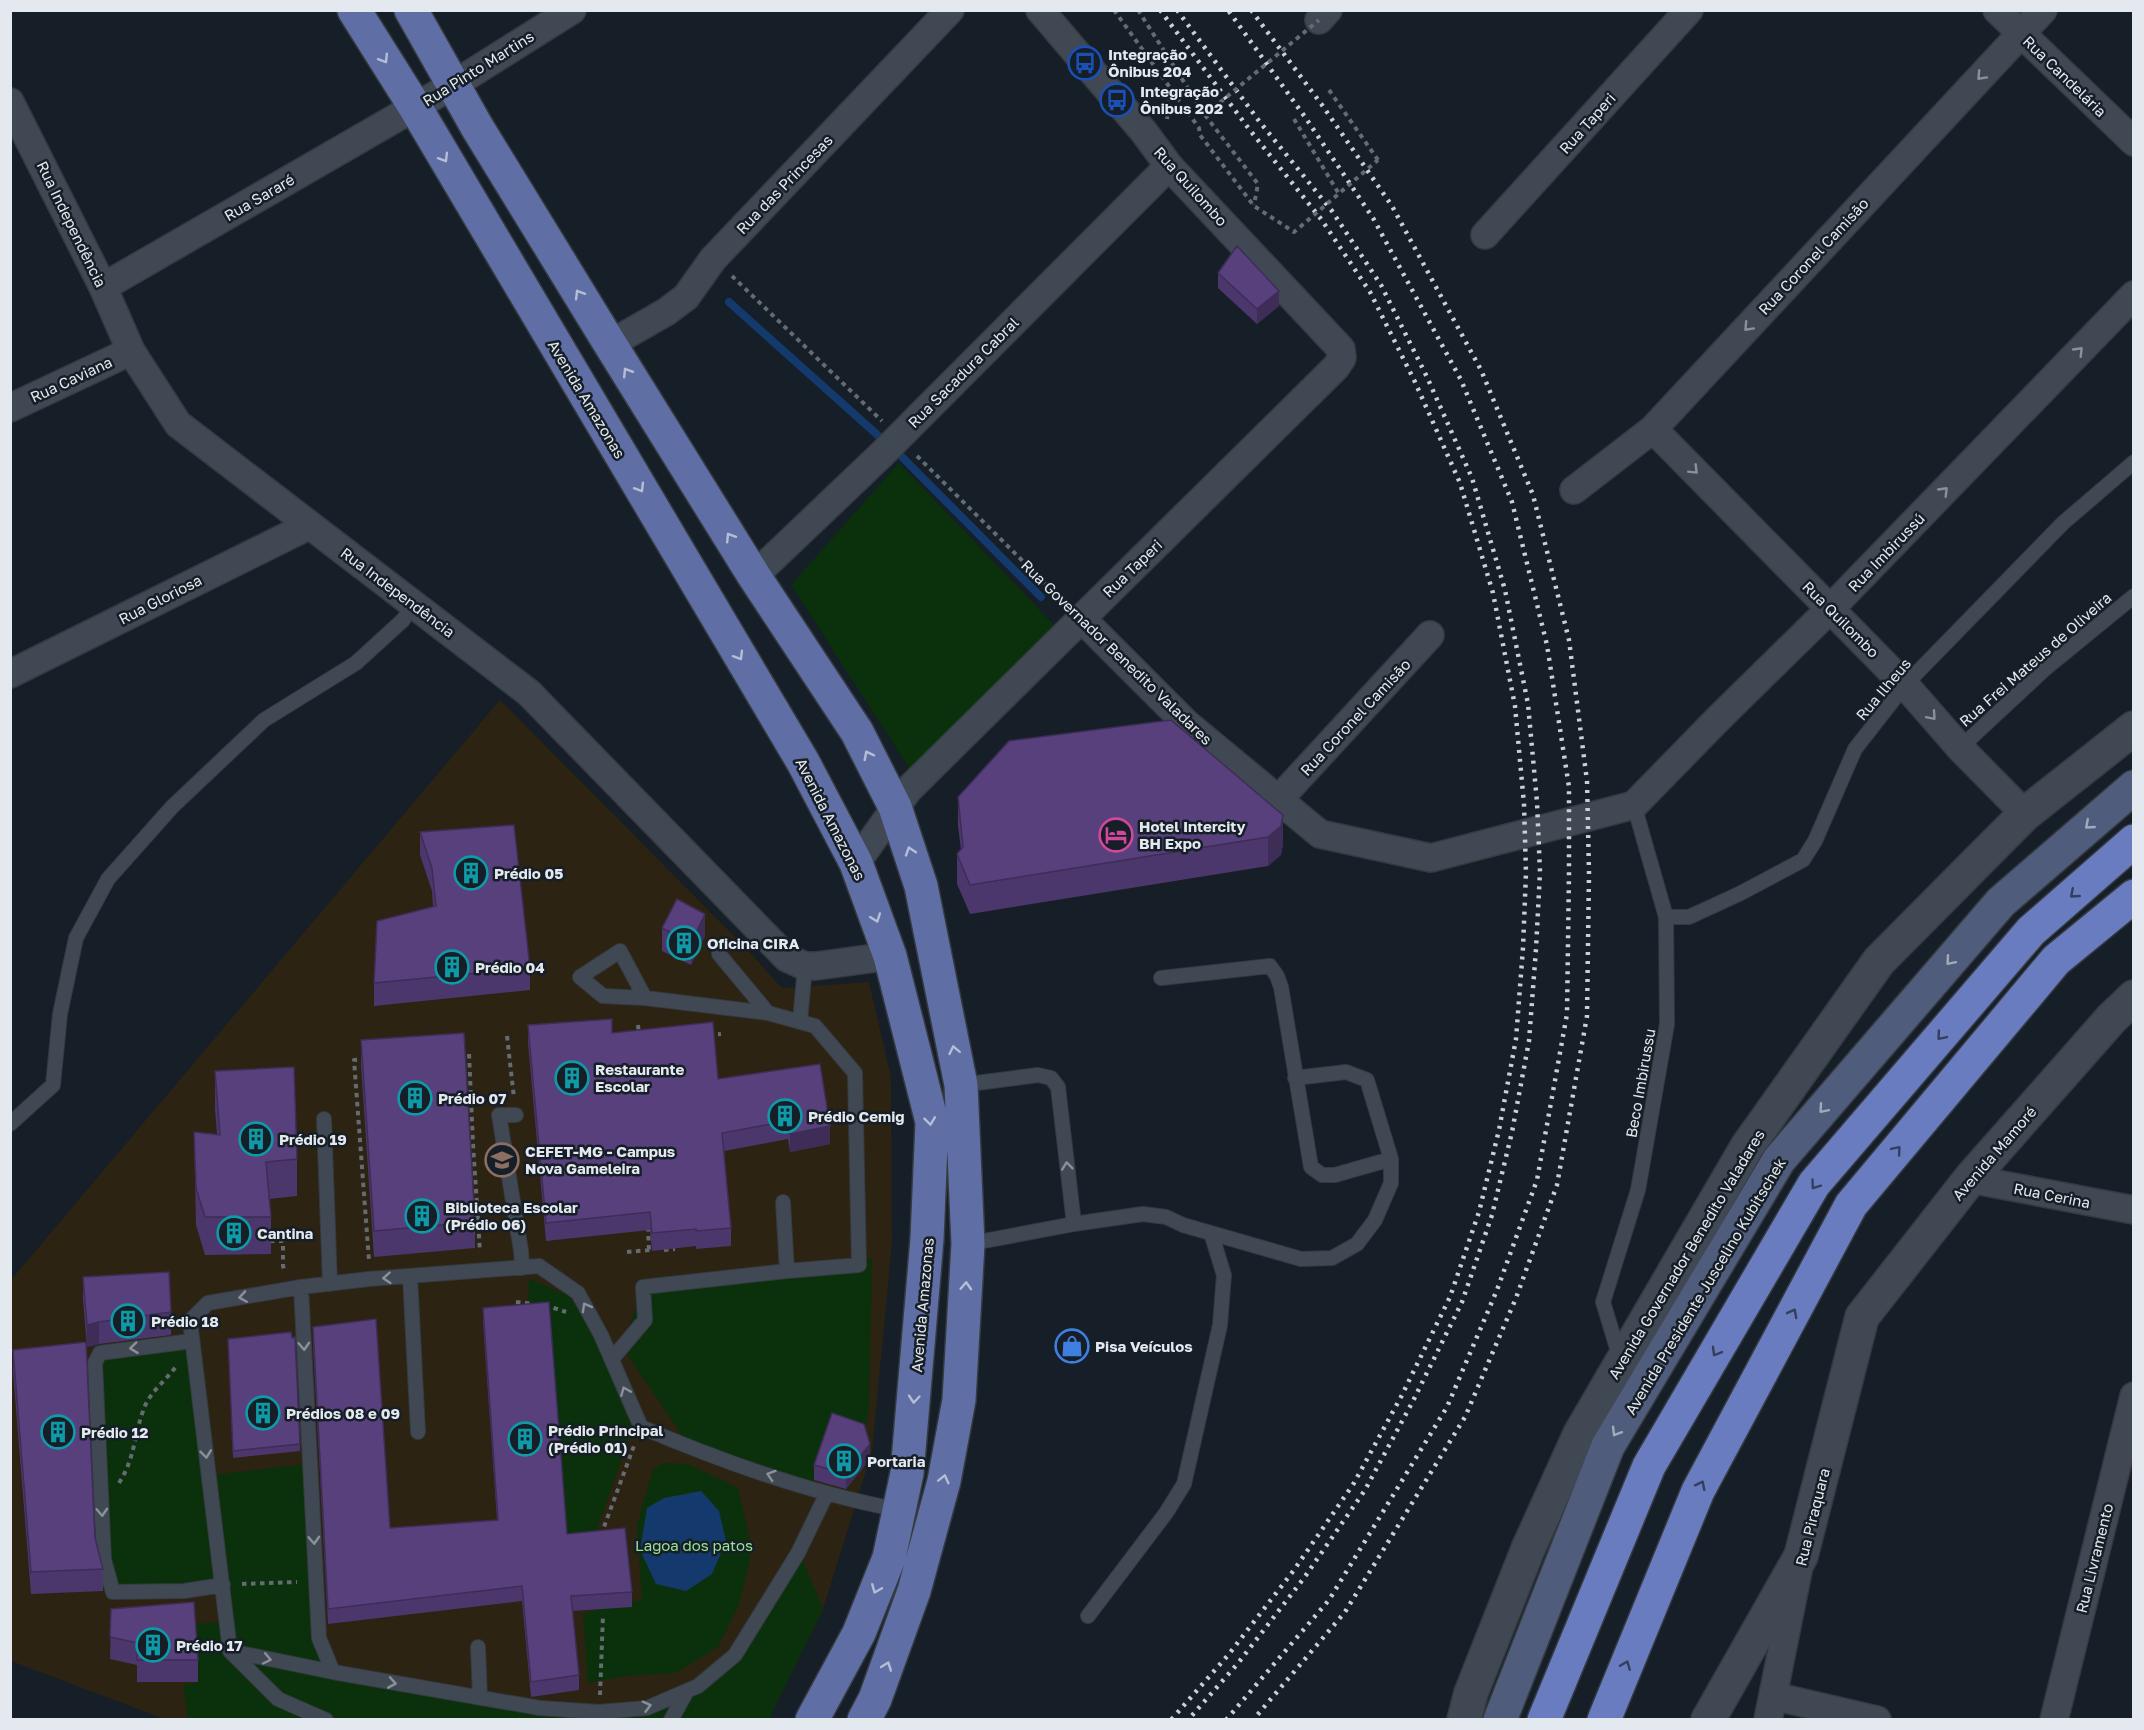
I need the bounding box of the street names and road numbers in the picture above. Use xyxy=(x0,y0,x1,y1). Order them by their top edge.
street label: Rua Pinto Martins xyxy=(419,27,537,109)
street label: Rua Candelária xyxy=(2020,32,2110,120)
street label: Rua Taperi xyxy=(1555,89,1619,157)
street label: Rua das Princesas xyxy=(732,131,836,237)
street label: Rua Quilombo xyxy=(1151,143,1231,229)
street label: Rua Independência xyxy=(34,158,110,290)
street label: Rua Sararé xyxy=(221,170,297,224)
street label: Rua Coronel Camisão xyxy=(1754,194,1872,318)
street label: Rua Sacadura Cabral xyxy=(904,313,1022,431)
street label: Avenida Amazonas xyxy=(545,337,629,461)
street label: Rua Caviana xyxy=(27,352,115,406)
street label: Rua Imbirussú xyxy=(1844,509,1928,595)
street label: Rua Taperi xyxy=(1099,535,1165,601)
street label: Rua Independência xyxy=(337,543,459,641)
street label: Rua Governador Benedito Valadares xyxy=(1018,556,1216,748)
street label: Rua Gloriosa xyxy=(115,570,205,628)
street label: Rua Quilombo xyxy=(1799,577,1883,661)
street label: Rua Frei Mateus de Oliveira xyxy=(1955,588,2115,730)
street label: Rua Ilheus xyxy=(1852,654,1914,724)
street label: Rua Coronel Camisão xyxy=(1296,655,1414,779)
street label: Avenida Amazonas xyxy=(792,755,870,883)
street label: Beco Imbirussu xyxy=(1622,1027,1658,1139)
street label: Avenida Mamoré xyxy=(1948,1102,2040,1204)
street label: Avenida Governador Benedito Valadares xyxy=(1604,1126,1768,1382)
street label: Avenida Presidente Juscelino Kubitschek xyxy=(1621,1154,1789,1418)
street label: Rua Cerina xyxy=(2012,1179,2092,1211)
street label: Avenida Amazonas xyxy=(907,1237,937,1373)
street label: Rua Piraquara xyxy=(1791,1466,1833,1568)
street label: Rua Livramento xyxy=(2072,1501,2116,1615)

